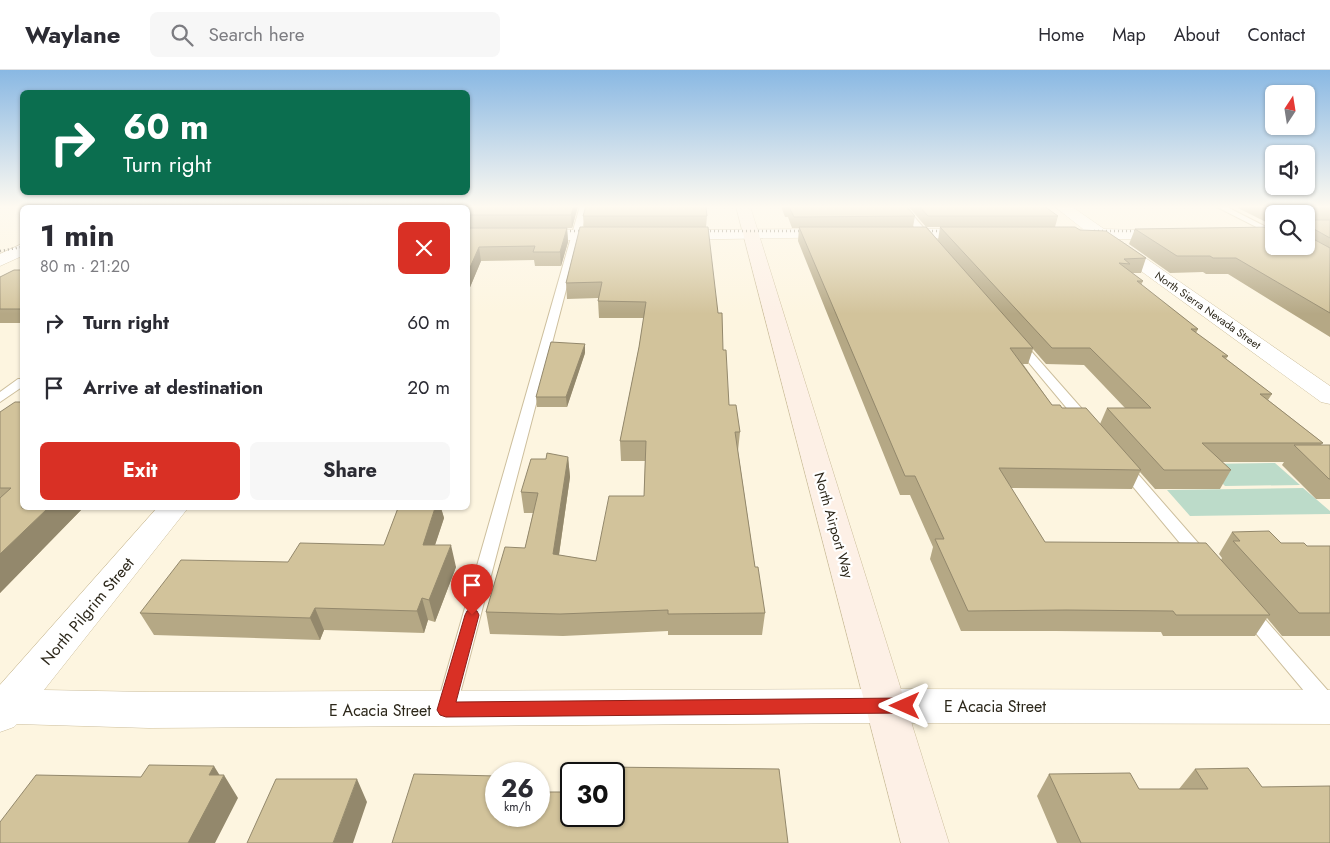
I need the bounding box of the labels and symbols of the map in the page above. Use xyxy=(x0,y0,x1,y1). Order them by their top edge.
north arrow xyxy=(1265,85,1315,135)
street label: North Sierra Nevada Street xyxy=(1152,267,1264,353)
street label: North Airport Way xyxy=(809,470,859,581)
street label: North Pilgrim Street xyxy=(35,552,140,670)
pin xyxy=(451,564,493,615)
position arrow xyxy=(878,679,930,731)
street label: E Acacia Street xyxy=(944,695,1046,718)
street label: E Acacia Street xyxy=(329,699,431,722)
speed limit sign: 30 xyxy=(560,762,625,827)

